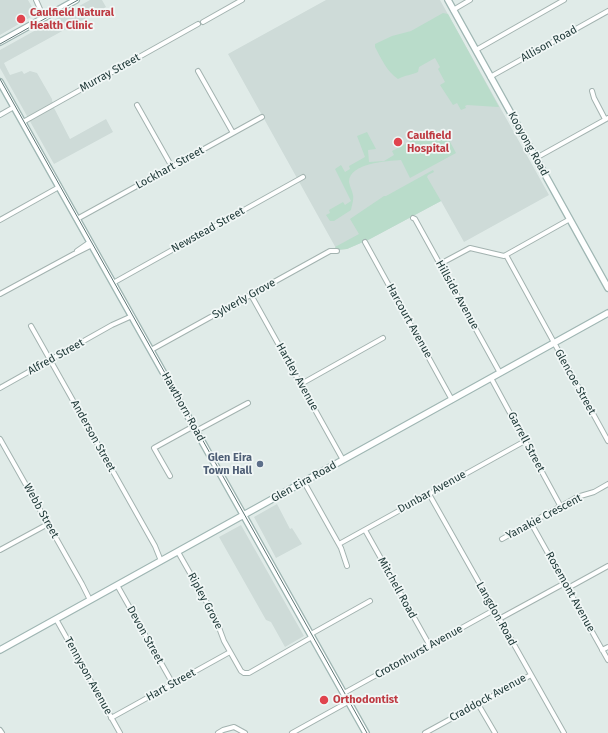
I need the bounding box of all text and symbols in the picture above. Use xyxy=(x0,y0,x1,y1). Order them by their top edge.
place label: Caulfield Natural Health Clinic xyxy=(30,6,114,32)
marker: Caulfield Natural Health Clinic xyxy=(15,13,27,25)
street label: Allison Road xyxy=(519,23,579,65)
street label: Murray Street xyxy=(77,51,143,95)
street label: Kooyong Road xyxy=(505,110,551,178)
place label: Caulfield Hospital xyxy=(407,129,451,155)
marker: Caulfield Hospital xyxy=(392,136,404,148)
street label: Lockhart Street xyxy=(134,144,206,192)
street label: Newstead Street xyxy=(169,204,247,256)
street label: Hillside Avenue xyxy=(432,258,482,332)
street label: Sylverly Grove xyxy=(210,276,278,322)
street label: Harcourt Avenue xyxy=(383,282,435,360)
street label: Alfred Street xyxy=(25,336,87,378)
street label: Hartley Avenue xyxy=(273,341,321,413)
street label: Glencoe Street xyxy=(552,347,598,417)
street label: Hawthorn Road xyxy=(159,370,207,444)
street label: Anderson Street xyxy=(68,398,118,474)
street label: Garrell Street xyxy=(505,410,547,474)
place label: Glen Eira Town Hall xyxy=(203,451,252,477)
marker: Glen Eira Town Hall xyxy=(255,459,265,469)
street label: Glen Eira Road xyxy=(269,459,339,505)
street label: Dunbar Avenue xyxy=(396,468,468,516)
street label: Webb Street xyxy=(20,481,62,541)
street label: Yanakie Crescent xyxy=(504,492,584,542)
street label: Rosemont Avenue xyxy=(542,550,598,634)
street label: Mitchell Road xyxy=(375,555,419,621)
street label: Ripley Grove xyxy=(185,570,225,632)
street label: Langdon Road xyxy=(473,580,519,648)
street label: Devon Street xyxy=(124,604,166,666)
street label: Crotonhurst Avenue xyxy=(373,622,465,682)
street label: Tennyson Avenue xyxy=(61,635,115,717)
street label: Hart Street xyxy=(144,666,198,704)
street label: Craddock Avenue xyxy=(447,671,529,725)
place label: Orthodontist xyxy=(333,693,398,707)
marker: Orthodontist xyxy=(318,694,330,706)

